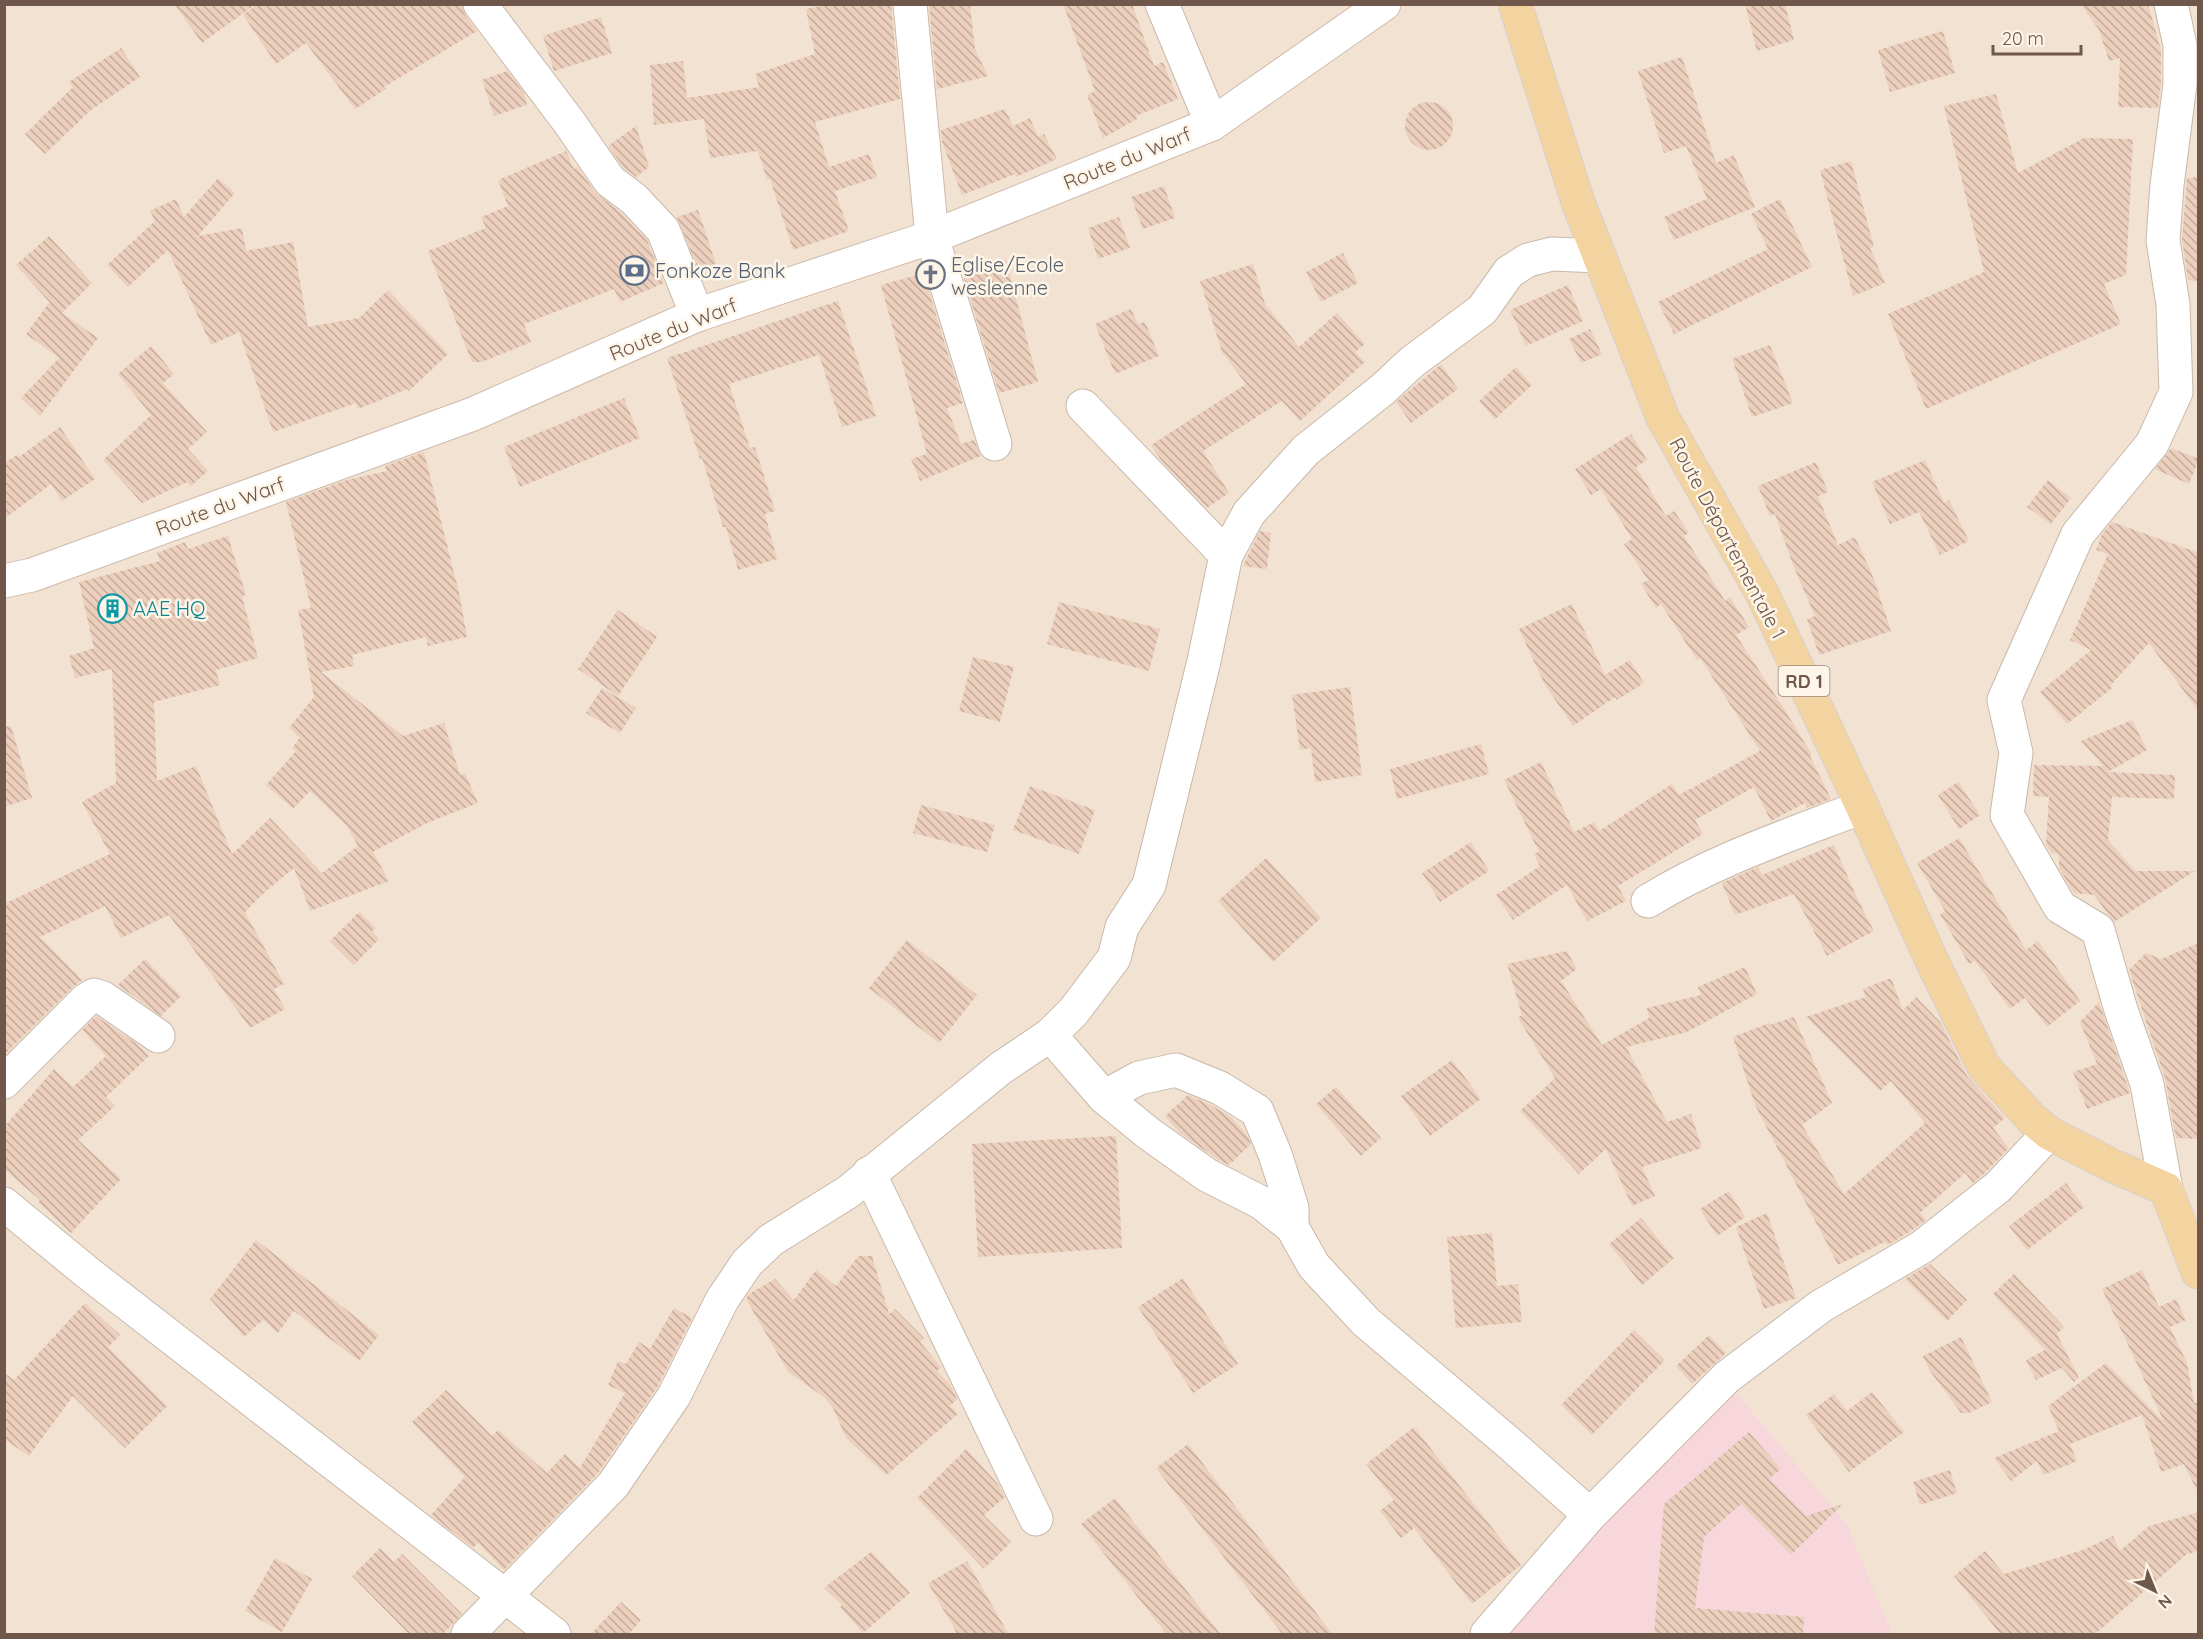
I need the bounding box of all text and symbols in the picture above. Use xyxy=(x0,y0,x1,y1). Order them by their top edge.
scale bar xyxy=(1993,18,2082,56)
text: 20 m xyxy=(2002,27,2044,50)
street label: Route du Warf xyxy=(1059,121,1195,195)
place label: Eglise/Ecole wesleenne xyxy=(951,252,1064,300)
bank icon: Fonkoze Bank xyxy=(618,254,650,286)
place label: Fonkoze Bank xyxy=(655,258,785,283)
church icon: Eglise/Ecole wesleenne xyxy=(914,259,946,291)
street label: Route du Warf xyxy=(605,292,741,366)
street label: Route Départementale 1 xyxy=(1664,433,1792,643)
street label: Route du Warf xyxy=(152,471,288,541)
building icon: AAE HQ xyxy=(96,592,128,624)
place label: AAE HQ xyxy=(133,596,206,621)
road number: RD 1 xyxy=(1778,666,1830,696)
north arrow xyxy=(2125,1561,2185,1621)
text: N xyxy=(2154,1591,2176,1613)

